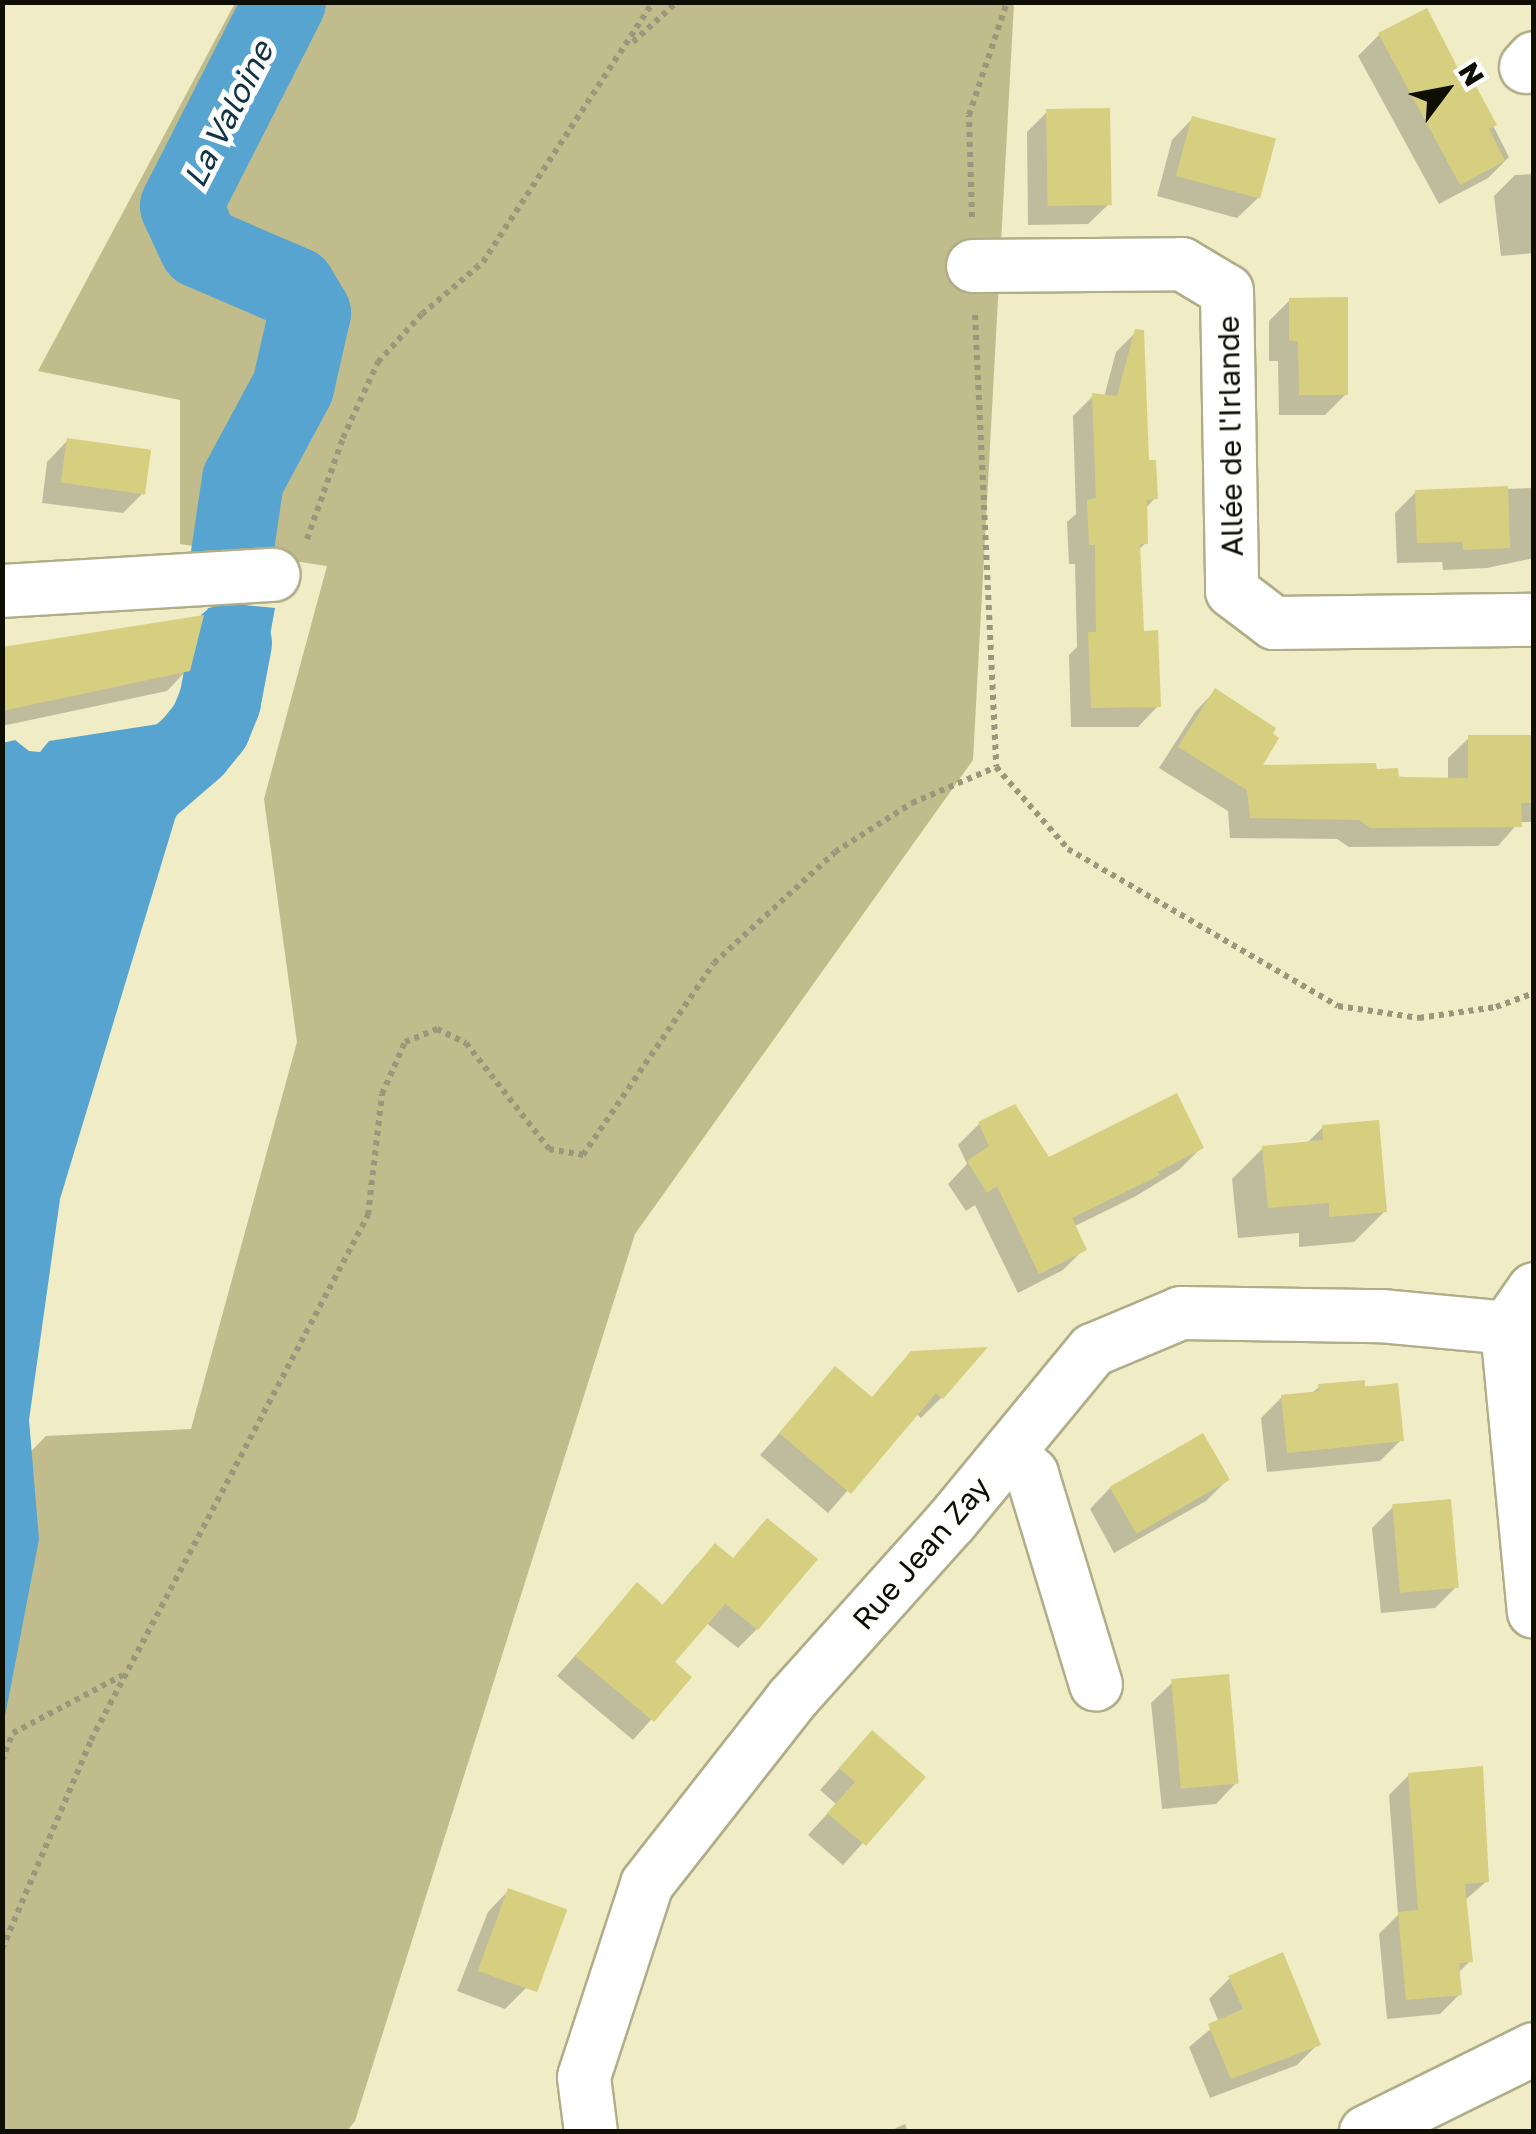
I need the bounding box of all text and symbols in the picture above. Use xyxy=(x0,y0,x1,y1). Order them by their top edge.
water label: La Valoine xyxy=(175,35,281,193)
north arrow xyxy=(1396,40,1496,140)
text: N xyxy=(1452,56,1491,92)
street label: Allée de l'Irlande xyxy=(1210,315,1250,557)
street label: Rue Jean Zay xyxy=(845,1469,997,1637)

